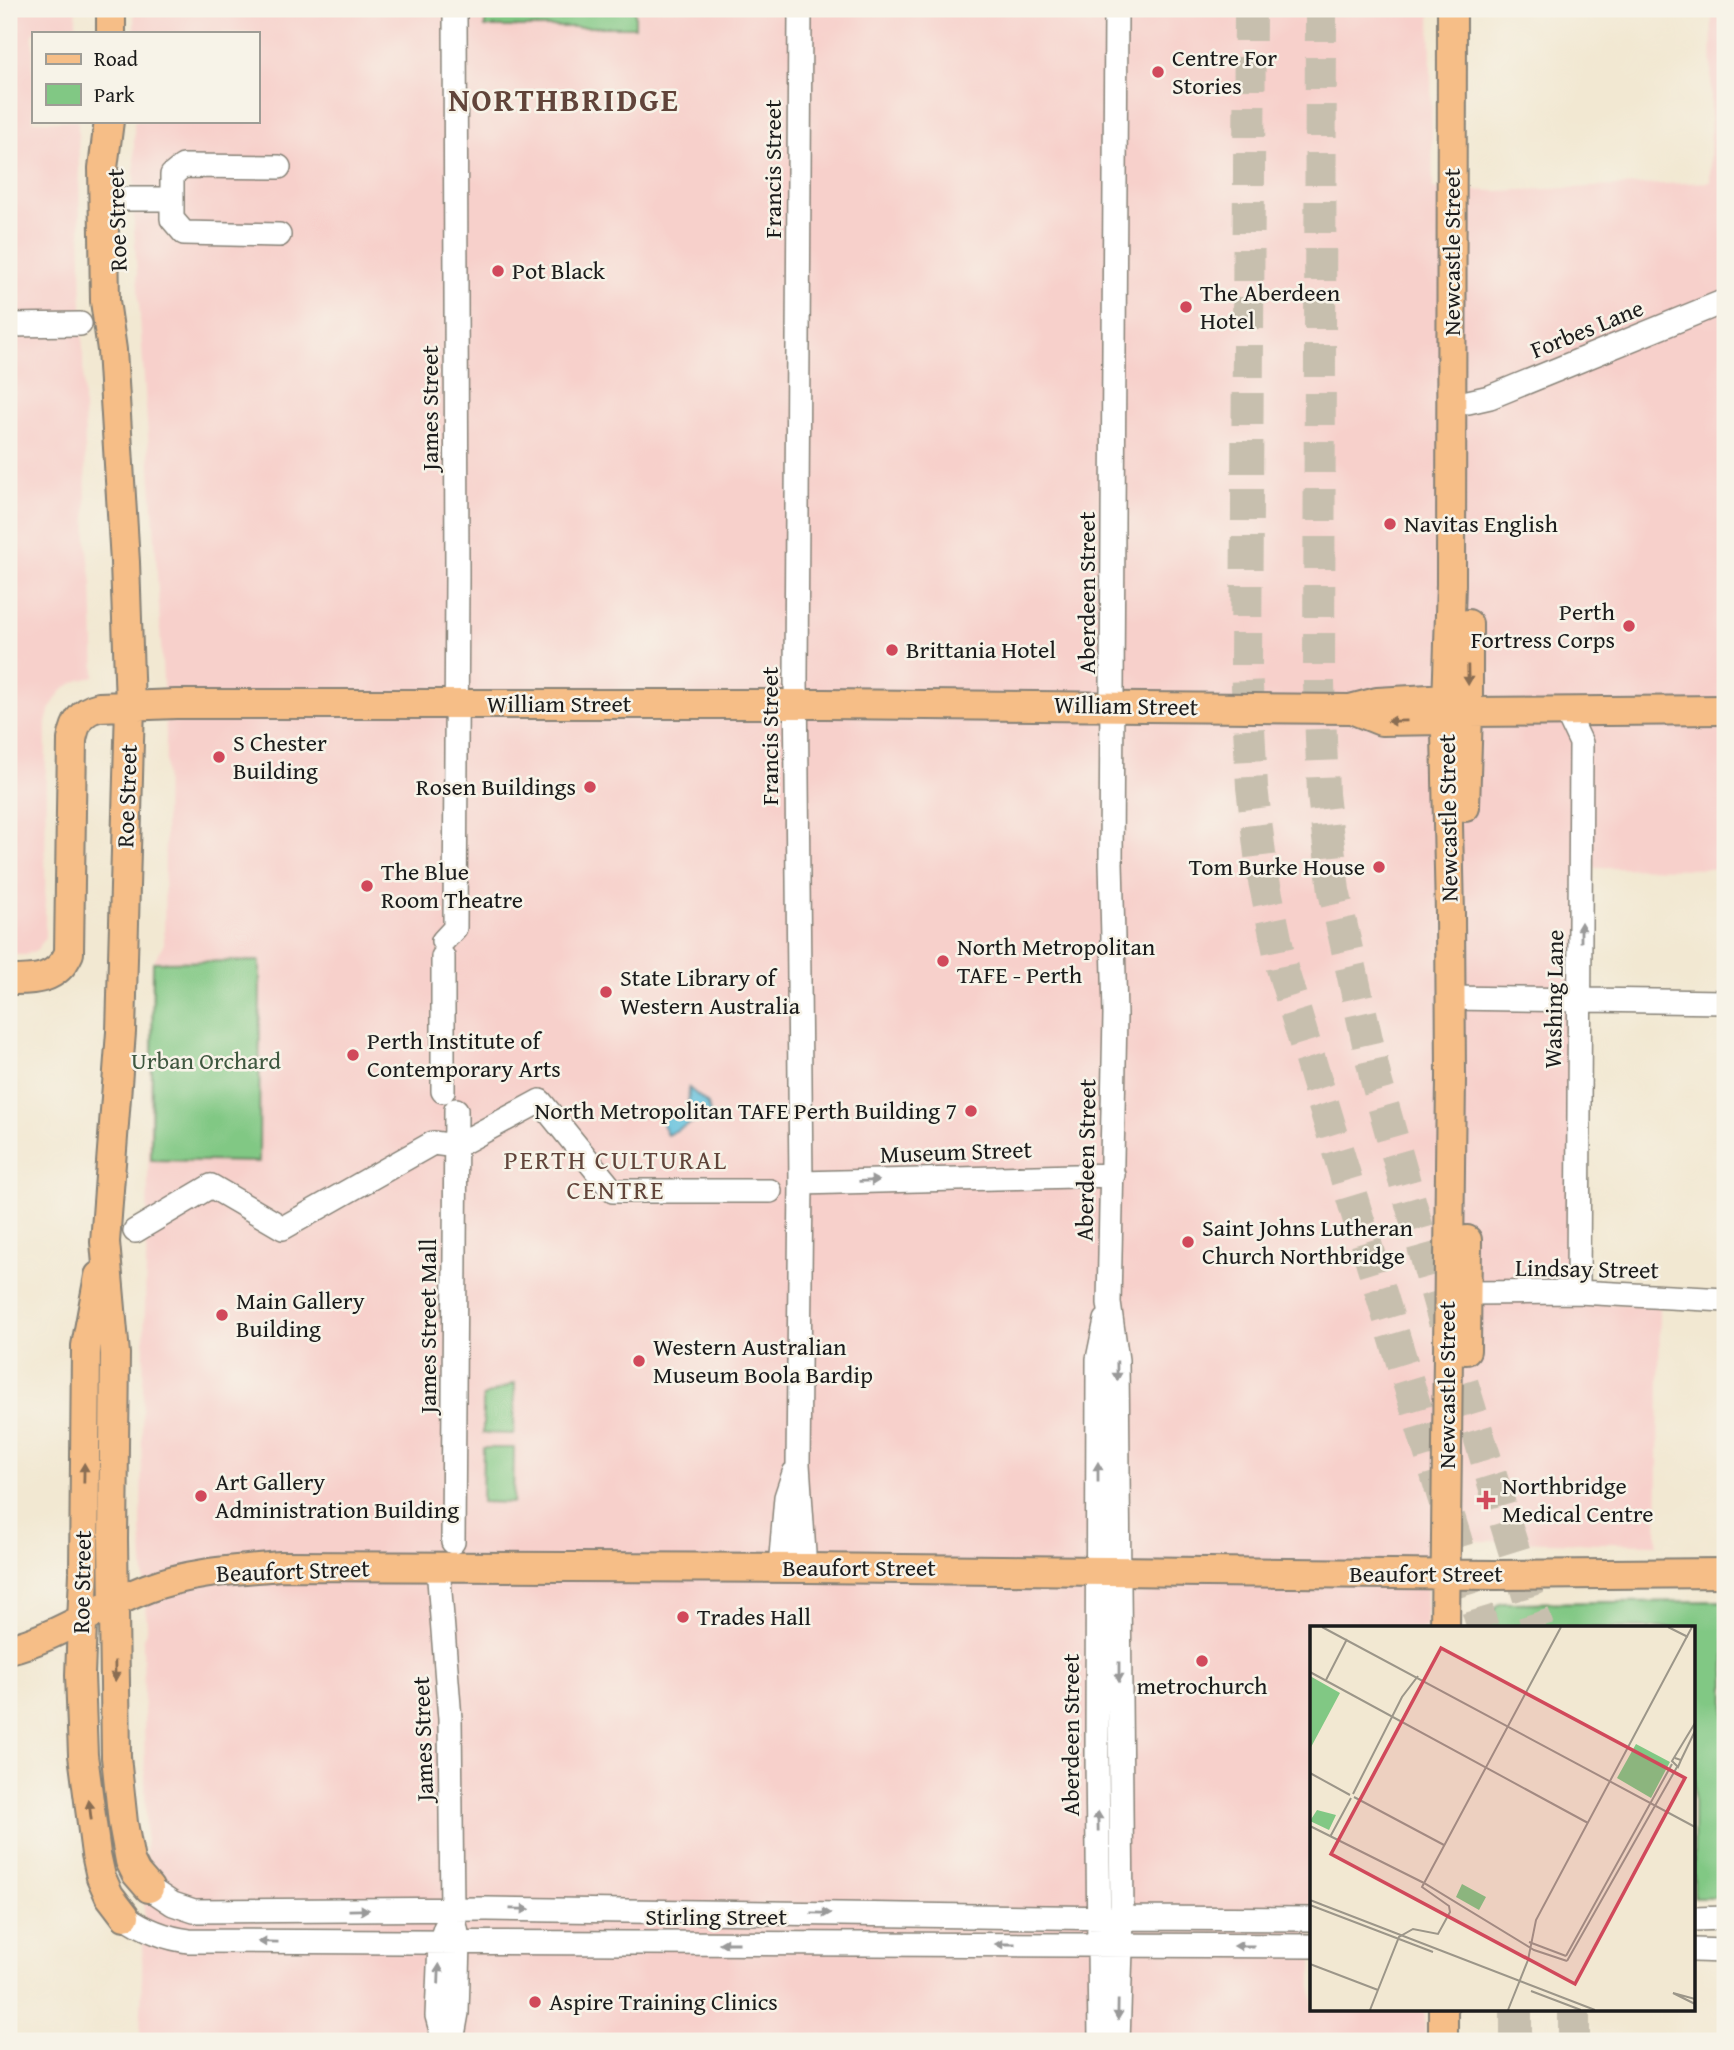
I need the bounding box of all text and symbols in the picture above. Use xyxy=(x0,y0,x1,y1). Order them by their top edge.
legend xyxy=(32,32,259,122)
place label: Centre For Stories xyxy=(1172,40,1277,103)
text: Road xyxy=(94,43,139,74)
marker: Centre For Stories xyxy=(1150,64,1166,80)
district label: NORTHBRIDGE xyxy=(448,76,680,123)
text: Park xyxy=(94,79,135,110)
street label: Francis Street xyxy=(755,99,790,239)
street label: Roe Street xyxy=(97,167,136,272)
street label: Newcastle Street xyxy=(1434,167,1469,336)
place label: Pot Black xyxy=(512,253,606,288)
marker: Pot Black xyxy=(490,263,506,279)
place label: The Aberdeen Hotel xyxy=(1200,275,1341,338)
street label: Forbes Lane xyxy=(1525,290,1649,367)
marker: The Aberdeen Hotel xyxy=(1178,299,1194,315)
street label: James Street xyxy=(412,345,447,474)
place label: Navitas English xyxy=(1404,506,1559,541)
street label: Aberdeen Street xyxy=(1069,511,1104,674)
marker: Navitas English xyxy=(1382,516,1398,532)
place label: Perth Fortress Corps xyxy=(1471,594,1616,657)
marker: Perth Fortress Corps xyxy=(1621,618,1637,634)
place label: Brittania Hotel xyxy=(906,632,1056,667)
marker: Brittania Hotel xyxy=(884,642,900,658)
one-way arrow xyxy=(1462,664,1474,686)
street label: Francis Street xyxy=(752,666,787,806)
street label: William Street xyxy=(487,686,632,721)
street label: William Street xyxy=(1054,687,1199,724)
one-way arrow xyxy=(1386,715,1408,727)
place label: S Chester Building xyxy=(233,725,327,788)
street label: Newcastle Street xyxy=(1429,733,1466,902)
street label: Roe Street xyxy=(107,743,146,848)
marker: S Chester Building xyxy=(211,749,227,765)
place label: Rosen Buildings xyxy=(416,769,576,804)
marker: Rosen Buildings xyxy=(582,779,598,795)
place label: Tom Burke House xyxy=(1189,849,1365,884)
place label: The Blue Room Theatre xyxy=(381,854,523,917)
marker: Tom Burke House xyxy=(1371,859,1387,875)
marker: The Blue Room Theatre xyxy=(359,878,375,894)
one-way arrow xyxy=(1575,921,1587,943)
place label: North Metropolitan TAFE - Perth xyxy=(957,929,1156,992)
street label: Washing Lane xyxy=(1535,929,1572,1069)
marker: North Metropolitan TAFE - Perth xyxy=(935,953,951,969)
place label: State Library of Western Australia xyxy=(620,960,801,1023)
marker: State Library of Western Australia xyxy=(598,984,614,1000)
place label: Perth Institute of Contemporary Arts xyxy=(367,1023,561,1086)
park label: Urban Orchard xyxy=(131,1043,281,1078)
marker: Perth Institute of Contemporary Arts xyxy=(345,1047,361,1063)
street label: Aberdeen Street xyxy=(1067,1078,1104,1242)
place label: North Metropolitan TAFE Perth Building 7 xyxy=(535,1093,957,1128)
marker: North Metropolitan TAFE Perth Building 7 xyxy=(963,1103,979,1119)
street label: Museum Street xyxy=(879,1131,1033,1172)
district label: PERTH CULTURAL CENTRE xyxy=(504,1140,728,1209)
one-way arrow xyxy=(859,1175,881,1187)
place label: Saint Johns Lutheran Church Northbridge xyxy=(1202,1210,1413,1273)
marker: Saint Johns Lutheran Church Northbridge xyxy=(1180,1234,1196,1250)
street label: James Street Mall xyxy=(410,1238,445,1417)
street label: Lindsay Street xyxy=(1515,1250,1660,1287)
place label: Main Gallery Building xyxy=(236,1283,365,1346)
street label: Newcastle Street xyxy=(1429,1300,1464,1469)
marker: Main Gallery Building xyxy=(214,1307,230,1323)
place label: Western Australian Museum Boola Bardip xyxy=(653,1329,873,1392)
marker: Western Australian Museum Boola Bardip xyxy=(631,1353,647,1369)
one-way arrow xyxy=(1111,1360,1123,1382)
one-way arrow xyxy=(1092,1460,1104,1482)
one-way arrow xyxy=(78,1462,90,1484)
place label: Art Gallery Administration Building xyxy=(215,1464,459,1527)
place label: Northbridge Medical Centre xyxy=(1502,1468,1654,1531)
marker: Art Gallery Administration Building xyxy=(193,1488,209,1504)
marker: Northbridge Medical Centre xyxy=(1476,1490,1496,1510)
street label: Roe Street xyxy=(63,1530,100,1634)
street label: Beaufort Street xyxy=(216,1550,371,1591)
street label: Beaufort Street xyxy=(782,1550,936,1585)
street label: Beaufort Street xyxy=(1349,1556,1503,1591)
place label: Trades Hall xyxy=(697,1599,811,1634)
marker: Trades Hall xyxy=(675,1609,691,1625)
inset map xyxy=(1310,1626,1696,2011)
street label: Aberdeen Street xyxy=(1053,1653,1088,1816)
marker: metrochurch xyxy=(1194,1653,1210,1669)
one-way arrow xyxy=(109,1660,120,1682)
one-way arrow xyxy=(1113,1661,1125,1683)
place label: metrochurch xyxy=(1136,1668,1268,1703)
street label: James Street xyxy=(403,1675,442,1805)
one-way arrow xyxy=(85,1799,96,1821)
one-way arrow xyxy=(1092,1810,1104,1832)
street label: Stirling Street xyxy=(645,1899,787,1934)
one-way arrow xyxy=(510,1903,532,1915)
one-way arrow xyxy=(348,1904,370,1916)
one-way arrow xyxy=(811,1907,833,1919)
one-way arrow xyxy=(257,1936,279,1948)
one-way arrow xyxy=(717,1937,739,1949)
one-way arrow xyxy=(994,1938,1016,1950)
one-way arrow xyxy=(1233,1940,1255,1952)
one-way arrow xyxy=(433,1963,444,1985)
place label: Aspire Training Clinics xyxy=(549,1984,778,2019)
marker: Aspire Training Clinics xyxy=(527,1994,543,2010)
one-way arrow xyxy=(1113,1999,1124,2021)

